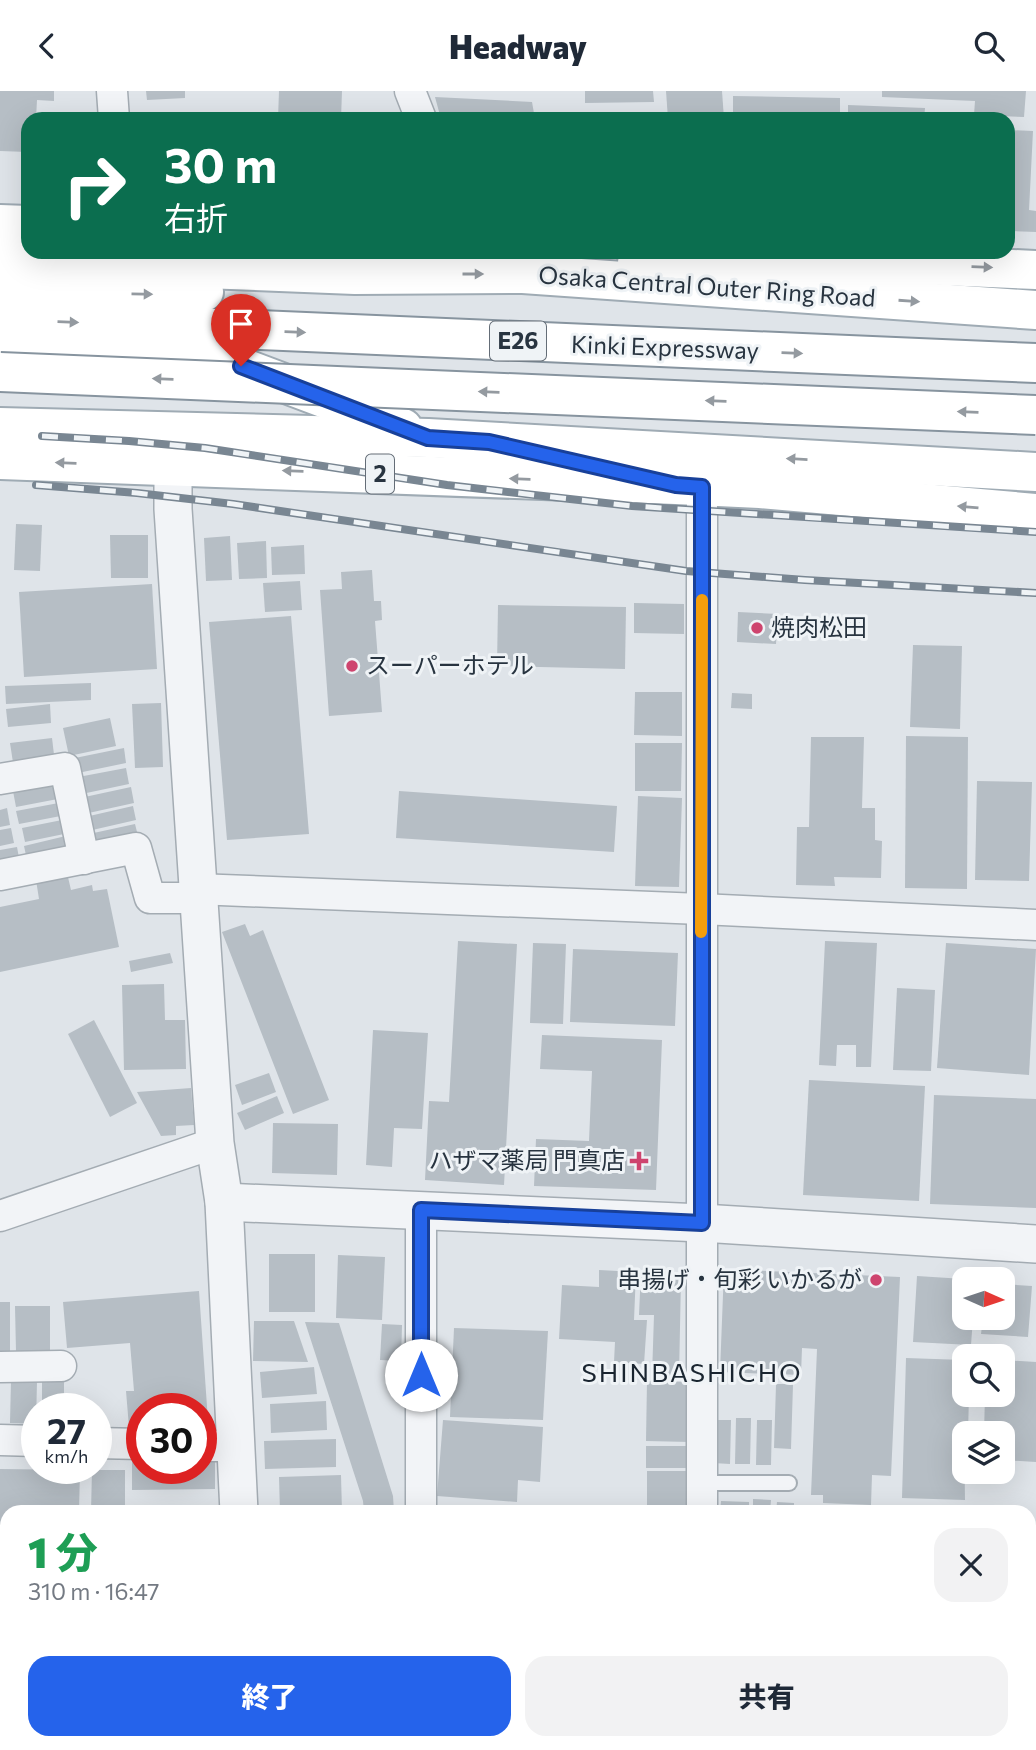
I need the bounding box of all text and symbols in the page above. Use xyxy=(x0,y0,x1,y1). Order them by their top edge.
text: Headway xyxy=(449,26,587,66)
icon: back xyxy=(28,27,66,65)
icon: search xyxy=(970,27,1008,65)
text: 30 m xyxy=(164,133,277,193)
icon: right xyxy=(49,140,140,231)
text: 右折 xyxy=(164,197,228,237)
street label: Osaka Central Outer Ring Road xyxy=(538,259,877,312)
one-way arrow xyxy=(971,262,993,273)
one-way arrow xyxy=(462,268,484,280)
one-way arrow xyxy=(131,288,153,299)
pin xyxy=(211,294,271,366)
one-way arrow xyxy=(898,296,920,307)
icon: arrive xyxy=(222,305,260,343)
one-way arrow xyxy=(57,316,79,327)
road number: E26 xyxy=(490,321,546,361)
one-way arrow xyxy=(285,326,307,337)
street label: Kinki Expressway xyxy=(571,329,760,364)
one-way arrow xyxy=(781,347,803,358)
one-way arrow xyxy=(152,374,174,385)
one-way arrow xyxy=(477,387,499,398)
one-way arrow xyxy=(705,396,727,407)
one-way arrow xyxy=(957,406,979,417)
one-way arrow xyxy=(785,454,807,465)
road number: 2 xyxy=(366,455,394,493)
one-way arrow xyxy=(54,457,76,468)
one-way arrow xyxy=(282,465,304,476)
one-way arrow xyxy=(509,474,531,485)
one-way arrow xyxy=(957,501,979,512)
place label: 焼肉松田 xyxy=(771,612,867,641)
marker: 焼肉松田 xyxy=(749,620,765,636)
place label: スーパーホテル xyxy=(366,650,534,679)
marker: スーパーホテル xyxy=(344,658,360,674)
place label: ハザマ薬局 門真店 xyxy=(428,1145,625,1174)
marker: ハザマ薬局 門真店 xyxy=(631,1153,647,1169)
place label: 串揚げ・旬彩 いかるが xyxy=(617,1264,862,1293)
north arrow xyxy=(952,1267,1015,1330)
map controls xyxy=(952,1267,1015,1484)
marker: 串揚げ・旬彩 いかるが xyxy=(868,1272,884,1288)
position arrow xyxy=(384,1338,458,1412)
button: search xyxy=(952,1344,1015,1407)
district label: SHINBASHICHO xyxy=(582,1356,802,1387)
speed limit sign: 30 xyxy=(126,1393,217,1484)
text: 27 xyxy=(47,1408,86,1451)
button: layers xyxy=(952,1421,1015,1484)
text: km/h xyxy=(45,1445,88,1467)
text: 1 分 xyxy=(28,1525,98,1577)
button: close xyxy=(934,1528,1008,1602)
text: 310 m · 16:47 xyxy=(28,1577,159,1605)
button: 終了 xyxy=(28,1656,511,1736)
button: 共有 xyxy=(525,1656,1008,1736)

